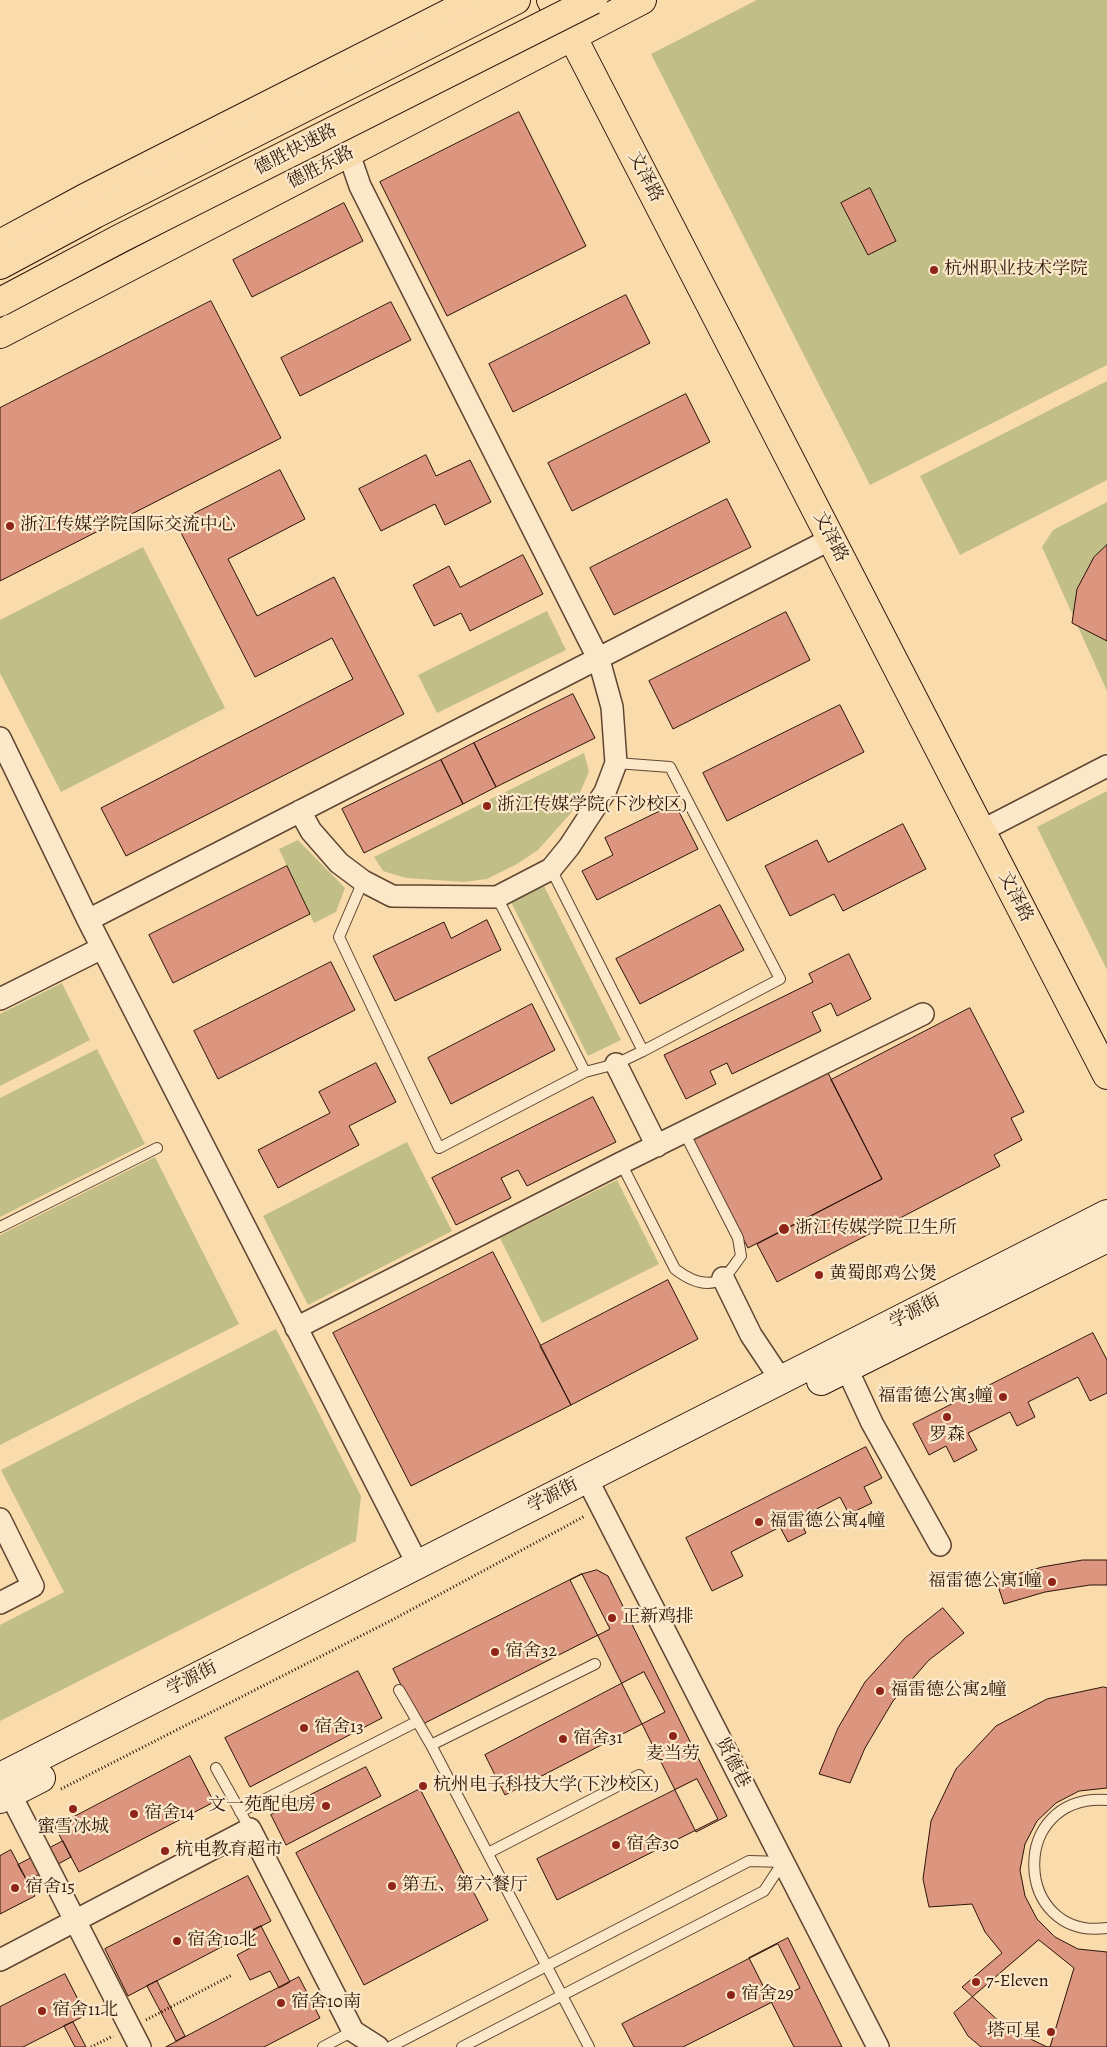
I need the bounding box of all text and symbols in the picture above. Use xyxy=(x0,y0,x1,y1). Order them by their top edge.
street label: 德胜快速路 xyxy=(251,120,341,180)
street label: 德胜东路 xyxy=(284,142,358,194)
street label: 文泽路 xyxy=(623,148,667,206)
place label: 杭州职业技术学院 xyxy=(944,259,1088,281)
marker: 杭州职业技术学院 xyxy=(928,264,940,276)
street label: 文泽路 xyxy=(808,508,852,566)
place label: 浙江传媒学院国际交流中心 xyxy=(20,515,236,537)
marker: 浙江传媒学院国际交流中心 xyxy=(4,520,16,532)
place label: 浙江传媒学院(下沙校区) xyxy=(497,795,687,817)
marker: 浙江传媒学院(下沙校区) xyxy=(481,800,493,812)
street label: 文泽路 xyxy=(993,868,1037,926)
place label: 浙江传媒学院卫生所 xyxy=(795,1218,957,1240)
marker: 浙江传媒学院卫生所 xyxy=(777,1222,791,1236)
place label: 黄蜀郎鸡公煲 xyxy=(829,1264,937,1286)
marker: 黄蜀郎鸡公煲 xyxy=(813,1269,825,1281)
street label: 学源街 xyxy=(886,1290,944,1334)
place label: 福雷德公寓3幢 xyxy=(878,1386,993,1408)
marker: 福雷德公寓3幢 xyxy=(997,1391,1009,1403)
marker: 罗森 xyxy=(941,1411,953,1423)
place label: 罗森 xyxy=(929,1425,965,1447)
street label: 学源街 xyxy=(524,1474,582,1518)
place label: 福雷德公寓4幢 xyxy=(769,1511,885,1533)
marker: 福雷德公寓4幢 xyxy=(753,1516,765,1528)
place label: 福雷德公寓1幢 xyxy=(928,1571,1042,1593)
marker: 福雷德公寓1幢 xyxy=(1046,1576,1058,1588)
place label: 正新鸡排 xyxy=(622,1607,694,1629)
marker: 正新鸡排 xyxy=(606,1612,618,1624)
place label: 宿舍32 xyxy=(505,1641,557,1663)
marker: 宿舍32 xyxy=(489,1646,501,1658)
street label: 学源街 xyxy=(163,1657,221,1701)
place label: 福雷德公寓2幢 xyxy=(890,1680,1007,1702)
marker: 福雷德公寓2幢 xyxy=(874,1685,886,1697)
place label: 宿舍13 xyxy=(314,1717,364,1739)
marker: 宿舍13 xyxy=(298,1722,310,1734)
place label: 宿舍31 xyxy=(573,1728,623,1750)
marker: 麦当劳 xyxy=(667,1730,679,1742)
marker: 宿舍31 xyxy=(557,1733,569,1745)
street label: 贤德巷 xyxy=(710,1734,754,1792)
place label: 麦当劳 xyxy=(646,1744,700,1766)
place label: 杭州电子科技大学(下沙校区) xyxy=(433,1775,659,1797)
marker: 杭州电子科技大学(下沙校区) xyxy=(417,1780,429,1792)
place label: 文一苑配电房 xyxy=(208,1795,316,1817)
marker: 文一苑配电房 xyxy=(320,1800,332,1812)
marker: 蜜雪冰城 xyxy=(67,1803,79,1815)
place label: 宿舍14 xyxy=(144,1803,194,1825)
marker: 宿舍14 xyxy=(128,1808,140,1820)
place label: 蜜雪冰城 xyxy=(37,1817,109,1839)
place label: 宿舍30 xyxy=(626,1834,679,1856)
marker: 宿舍30 xyxy=(610,1839,622,1851)
place label: 杭电教育超市 xyxy=(175,1840,283,1862)
marker: 杭电教育超市 xyxy=(159,1845,171,1857)
place label: 第五、第六餐厅 xyxy=(402,1875,528,1897)
place label: 宿舍15 xyxy=(25,1877,75,1899)
marker: 第五、第六餐厅 xyxy=(386,1880,398,1892)
marker: 宿舍15 xyxy=(9,1882,21,1894)
place label: 宿舍10北 xyxy=(187,1930,257,1952)
marker: 宿舍10北 xyxy=(171,1935,183,1947)
place label: 7-Eleven xyxy=(986,1971,1049,1993)
marker: 7-Eleven xyxy=(970,1976,982,1988)
place label: 宿舍29 xyxy=(741,1984,794,2006)
marker: 宿舍29 xyxy=(725,1989,737,2001)
place label: 宿舍10南 xyxy=(291,1992,361,2014)
marker: 宿舍10南 xyxy=(275,1997,287,2009)
place label: 宿舍11北 xyxy=(52,2000,118,2022)
marker: 宿舍11北 xyxy=(36,2005,48,2017)
place label: 塔可星 xyxy=(987,2021,1041,2043)
marker: 塔可星 xyxy=(1045,2026,1057,2038)

